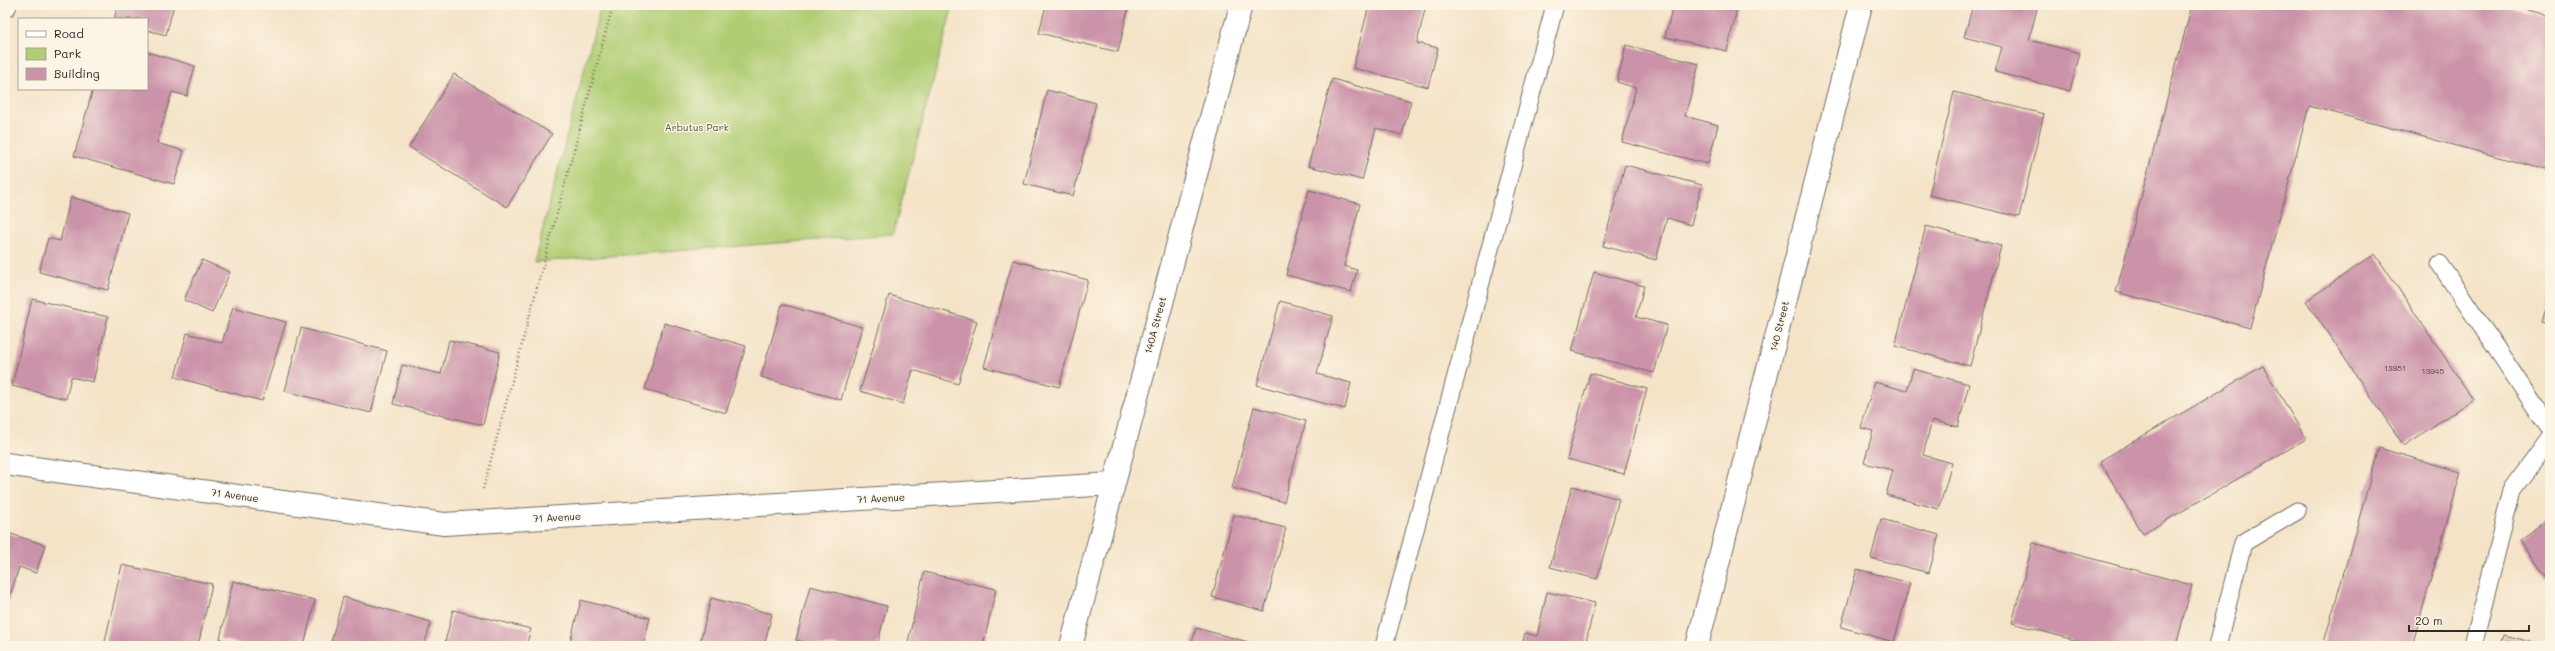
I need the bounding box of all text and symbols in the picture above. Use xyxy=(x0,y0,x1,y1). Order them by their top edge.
legend xyxy=(18,18,148,90)
text: Road xyxy=(54,25,84,41)
text: Park xyxy=(54,45,81,61)
text: Building xyxy=(54,65,100,81)
park label: Arbutus Park xyxy=(665,120,729,134)
street label: 140A Street xyxy=(1141,295,1169,355)
street label: 140 Street xyxy=(1766,299,1792,353)
house number: 13951 xyxy=(2384,363,2406,373)
house number: 13945 xyxy=(2422,366,2445,376)
street label: 71 Avenue xyxy=(210,485,260,505)
street label: 71 Avenue xyxy=(857,490,905,506)
street label: 71 Avenue xyxy=(533,509,581,525)
scale bar xyxy=(2409,607,2529,633)
text: 20 m xyxy=(2415,612,2443,628)

